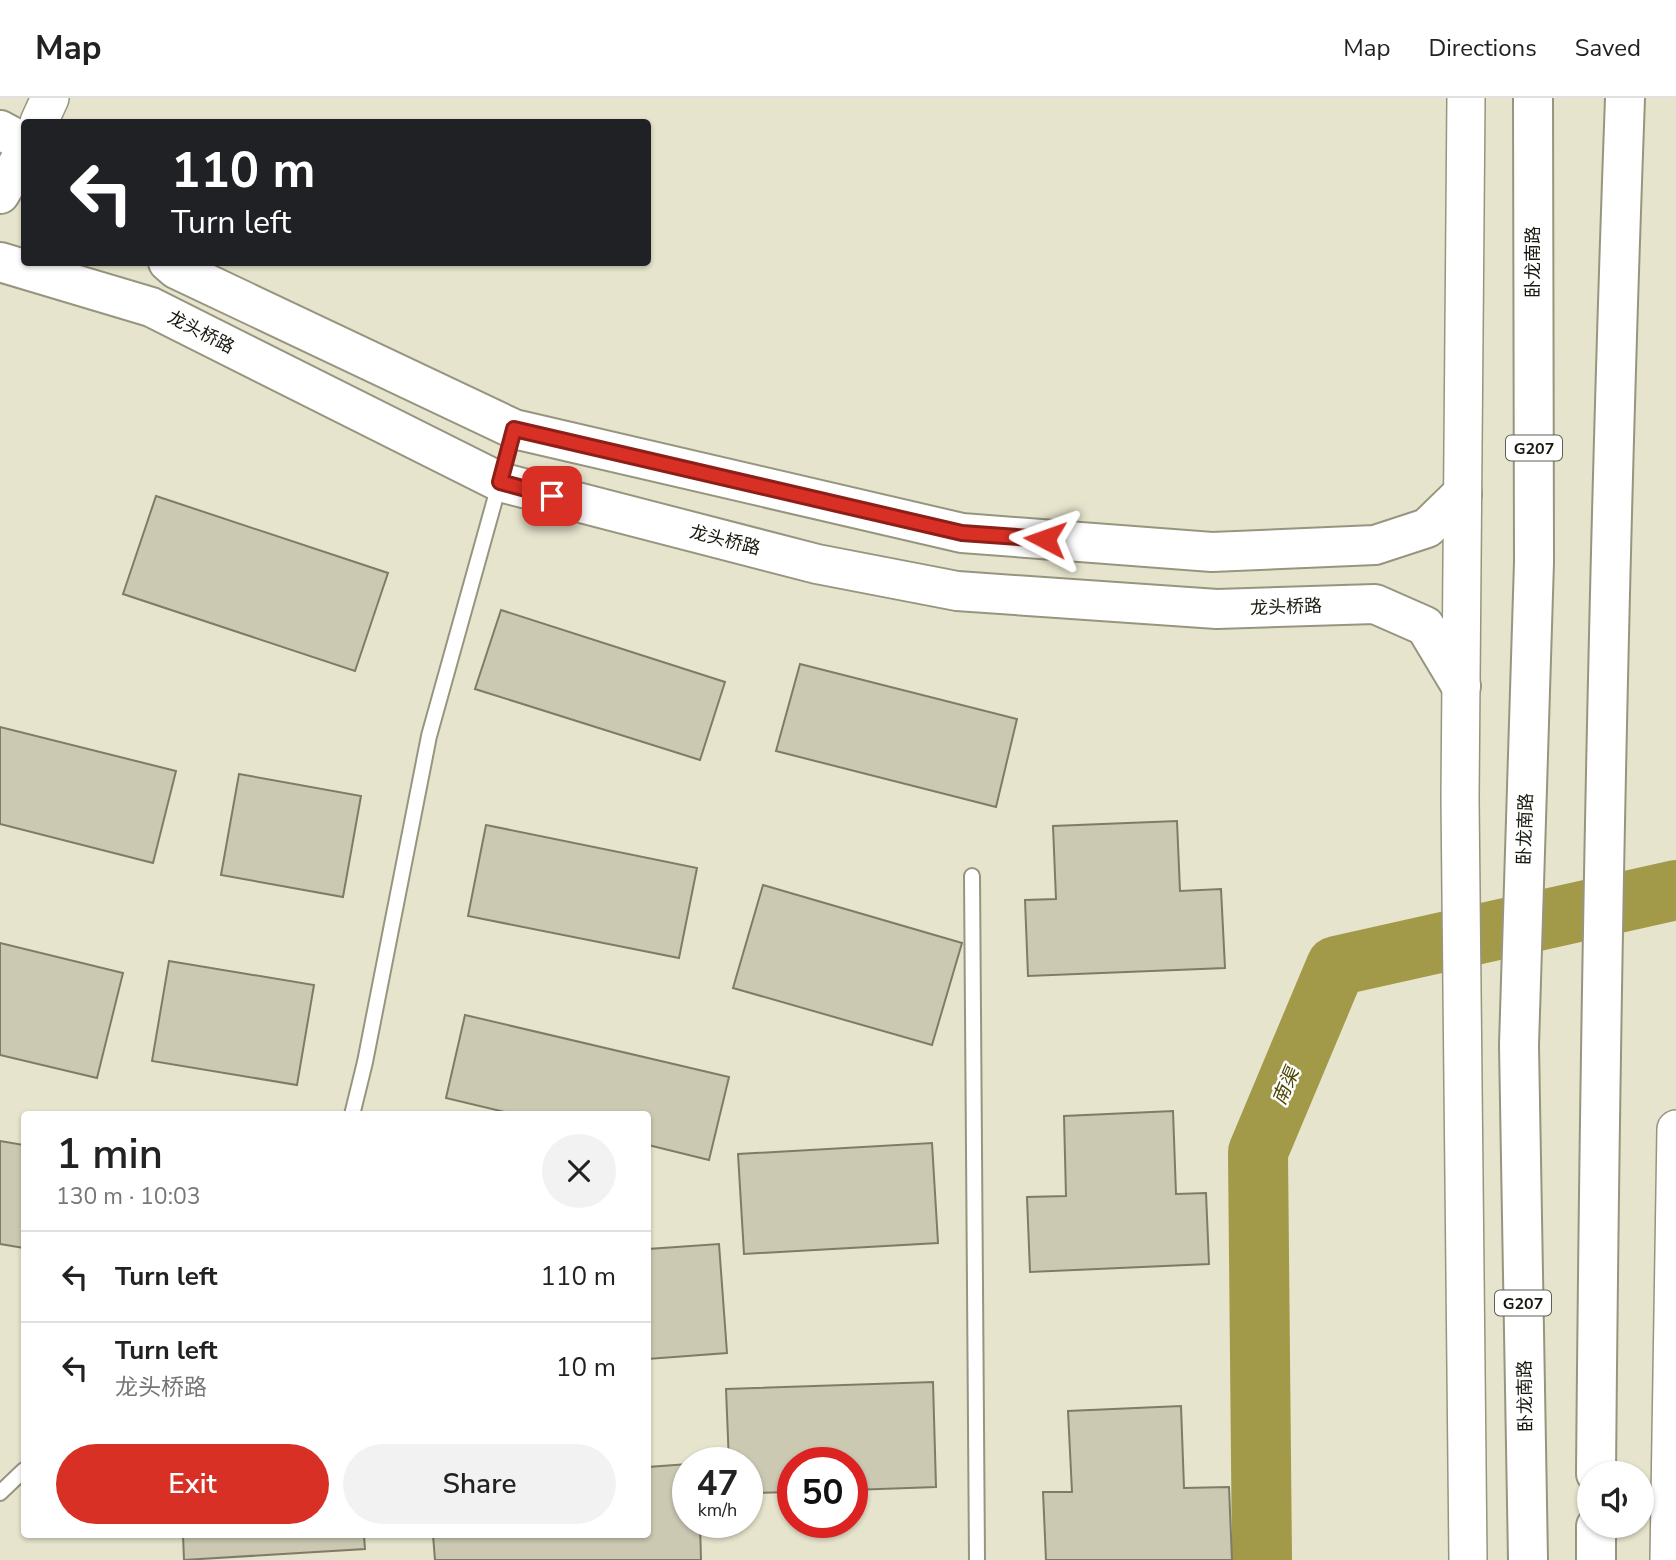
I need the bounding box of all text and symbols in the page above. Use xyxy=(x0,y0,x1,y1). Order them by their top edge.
text: Map xyxy=(35,26,102,71)
text: Map xyxy=(1343,32,1390,64)
text: Directions xyxy=(1428,32,1537,64)
text: Saved xyxy=(1575,32,1641,64)
text: 110 m xyxy=(171,137,315,204)
icon: left xyxy=(56,147,147,238)
text: Turn left xyxy=(171,201,291,244)
street label: 卧龙南路 xyxy=(1521,226,1545,298)
street label: 龙头桥路 xyxy=(163,305,239,359)
road number: G207 xyxy=(1506,436,1562,460)
pin xyxy=(522,466,582,526)
icon: arrive xyxy=(533,477,571,515)
position arrow xyxy=(1008,502,1082,576)
street label: 龙头桥路 xyxy=(687,520,763,560)
street label: 龙头桥路 xyxy=(1250,594,1322,620)
street label: 卧龙南路 xyxy=(1512,793,1538,865)
water label: 南渠 xyxy=(1267,1061,1306,1109)
text: 1 min xyxy=(56,1126,163,1183)
button: close xyxy=(542,1134,616,1208)
text: 130 m · 10:03 xyxy=(56,1181,201,1212)
icon: left xyxy=(56,1258,94,1296)
text: Turn left xyxy=(115,1259,218,1294)
text: 110 m xyxy=(540,1259,616,1294)
road number: G207 xyxy=(1495,1290,1551,1316)
text: Turn left xyxy=(115,1333,218,1368)
icon: left xyxy=(56,1349,94,1387)
text: 10 m xyxy=(556,1350,616,1385)
street label: 卧龙南路 xyxy=(1512,1360,1538,1432)
text: 龙头桥路 xyxy=(115,1372,207,1403)
button: Exit xyxy=(56,1444,329,1524)
button: Share xyxy=(343,1444,616,1524)
speed limit sign: 50 xyxy=(777,1447,868,1538)
text: 47 xyxy=(696,1460,739,1507)
map controls xyxy=(1577,1461,1654,1538)
button: sound xyxy=(1577,1461,1654,1538)
text: km/h xyxy=(698,1498,737,1522)

